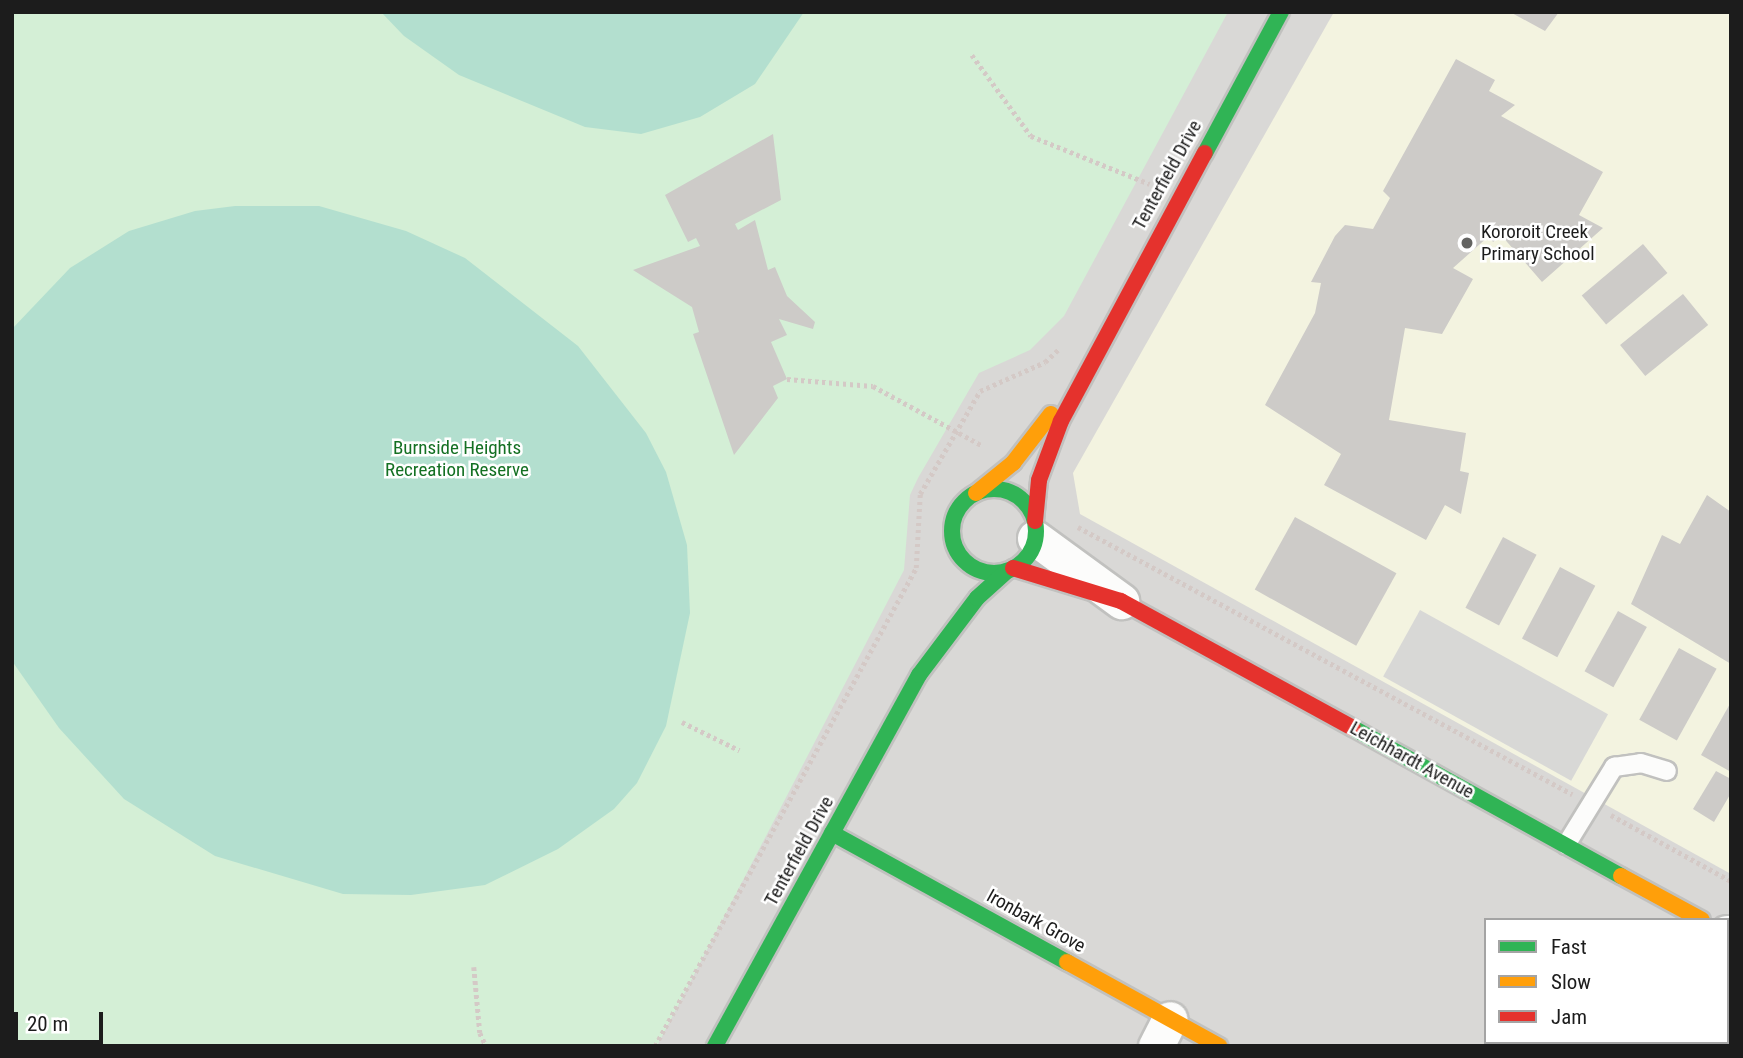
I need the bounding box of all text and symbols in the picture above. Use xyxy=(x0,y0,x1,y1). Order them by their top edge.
street label: Tenterfield Drive xyxy=(1128,116,1206,234)
place label: Kororoit Creek Primary School xyxy=(1481,221,1595,265)
marker: Kororoit Creek Primary School xyxy=(1459,235,1475,251)
park label: Burnside Heights Recreation Reserve xyxy=(385,437,529,481)
street label: Leichhardt Avenue xyxy=(1346,717,1478,803)
street label: Tenterfield Drive xyxy=(760,792,838,910)
street label: Ironbark Grove xyxy=(983,885,1089,957)
legend xyxy=(1484,918,1729,1044)
text: Fast xyxy=(1551,935,1587,959)
text: Slow xyxy=(1551,970,1591,994)
scale bar xyxy=(18,998,107,1042)
text: Jam xyxy=(1551,1005,1587,1029)
text: 20 m xyxy=(27,1012,68,1036)

